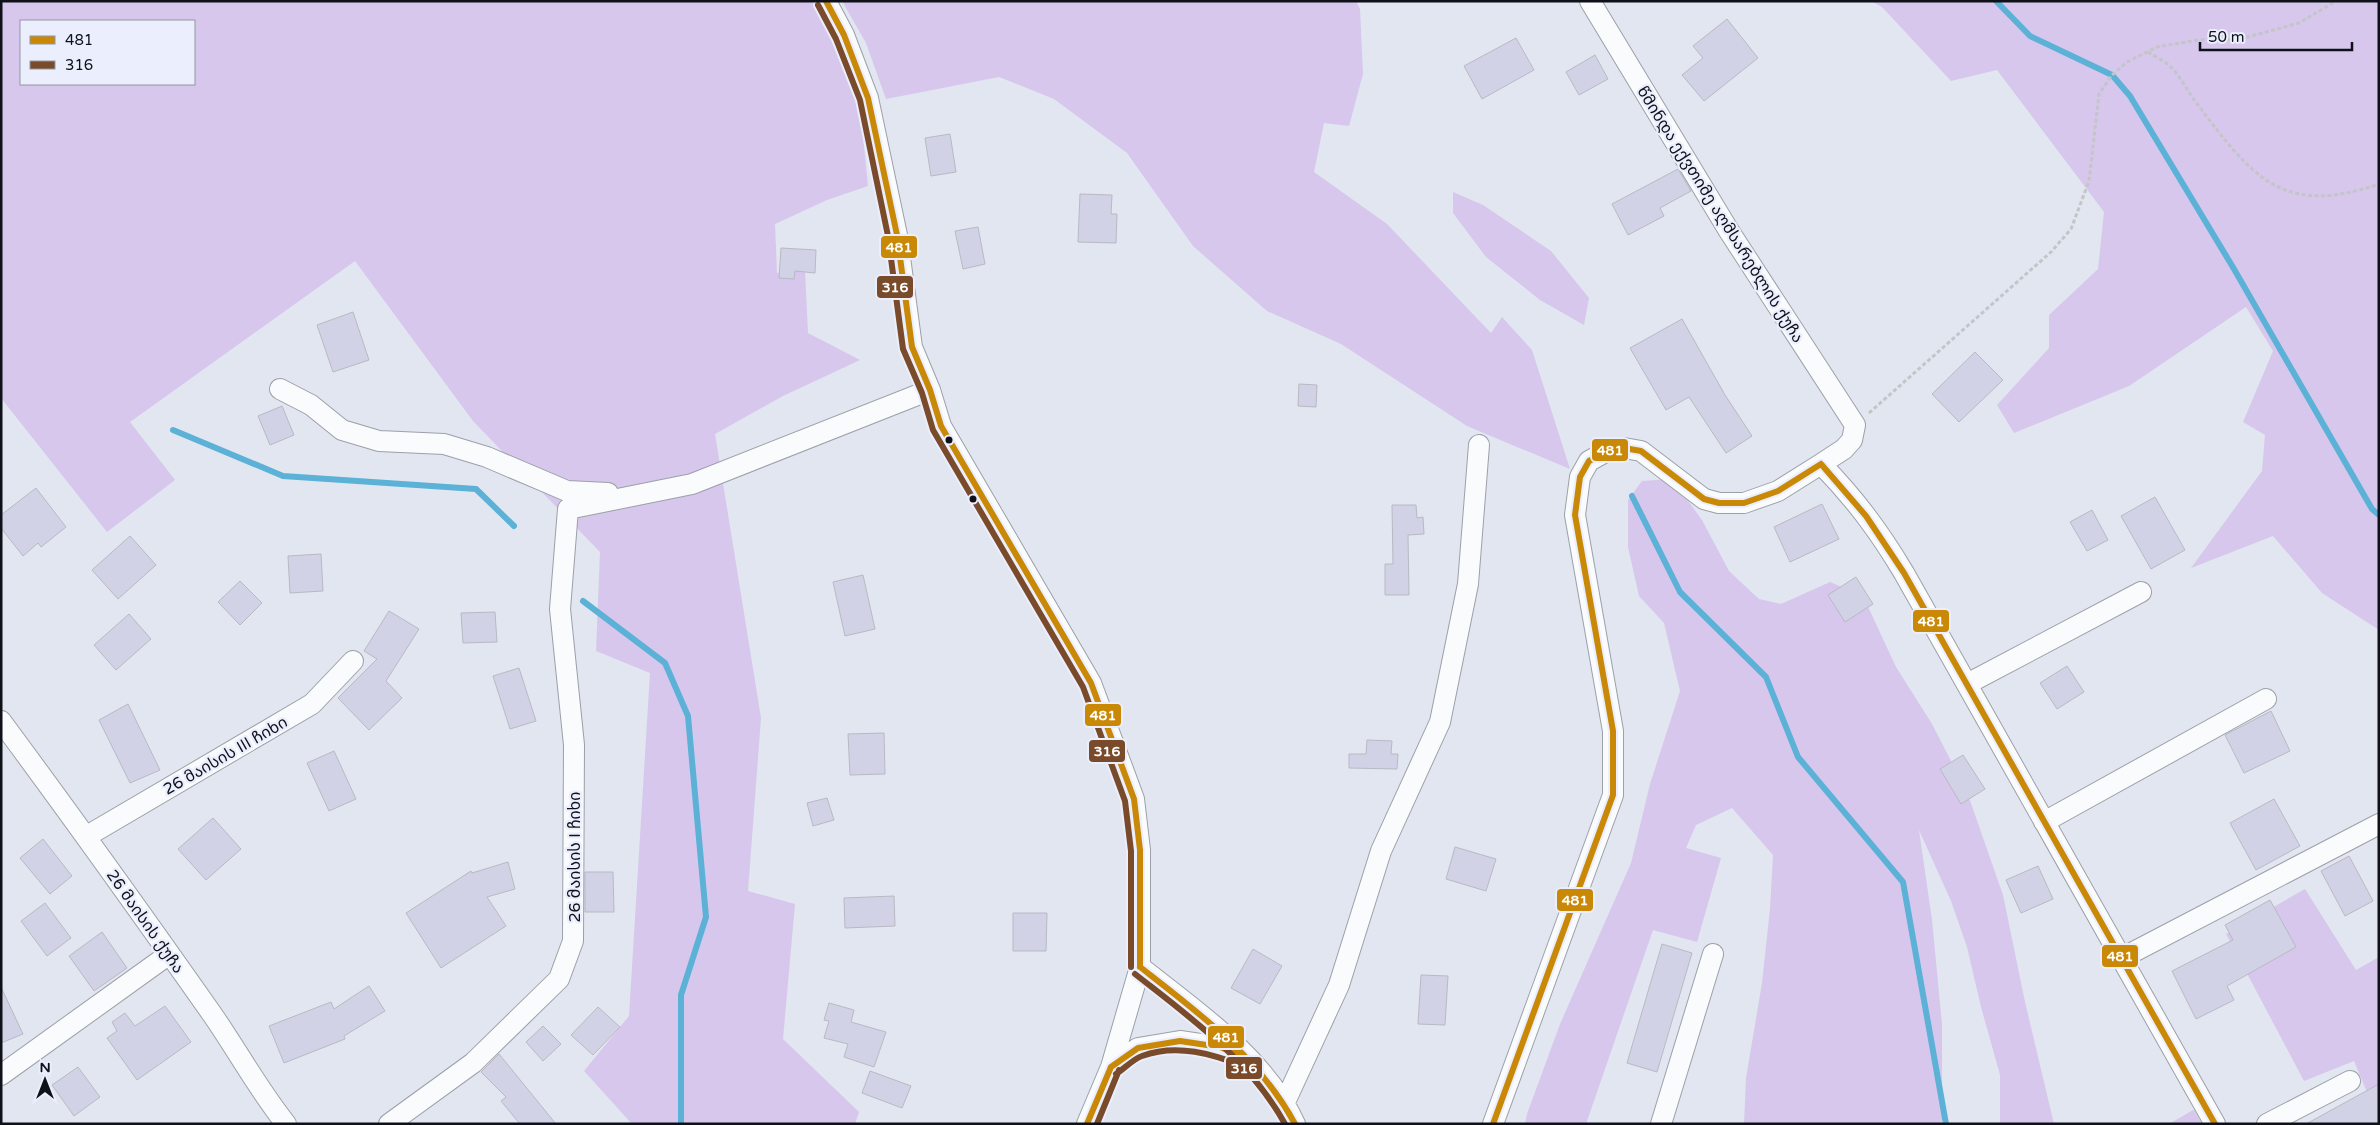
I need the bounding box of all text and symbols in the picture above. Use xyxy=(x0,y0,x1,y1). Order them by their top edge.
legend xyxy=(20,20,195,85)
scale bar xyxy=(2200,20,2352,52)
text: 50 m xyxy=(2208,28,2245,46)
text: 481 xyxy=(65,31,93,49)
text: 316 xyxy=(65,56,93,74)
street label: წმინდა ექვთიმე აღმსარებლის ქუჩა xyxy=(1632,83,1808,347)
line badge: 481 xyxy=(880,235,918,259)
text: 481 xyxy=(886,239,912,256)
line badge: 316 xyxy=(876,275,914,299)
text: 316 xyxy=(882,279,908,296)
unlabelled marker xyxy=(944,435,954,445)
line badge: 481 xyxy=(1591,438,1629,462)
text: 481 xyxy=(1597,442,1623,459)
unlabelled marker xyxy=(968,494,978,504)
line badge: 481 xyxy=(1912,609,1950,633)
text: 481 xyxy=(1918,613,1944,630)
line badge: 481 xyxy=(1084,703,1122,727)
text: 481 xyxy=(1090,707,1116,724)
street label: 26 მაისის III ჩიხი xyxy=(160,712,291,800)
line badge: 316 xyxy=(1088,739,1126,763)
text: 316 xyxy=(1094,743,1120,760)
street label: 26 მაისის I ჩიხი xyxy=(565,792,585,922)
street label: 26 მაისის ქუჩა xyxy=(102,866,188,977)
line badge: 481 xyxy=(1556,888,1594,912)
text: 481 xyxy=(1562,892,1588,909)
line badge: 481 xyxy=(2101,944,2139,968)
text: 481 xyxy=(2107,948,2133,965)
line badge: 481 xyxy=(1207,1025,1245,1049)
text: 481 xyxy=(1213,1029,1239,1046)
north arrow xyxy=(20,1055,70,1105)
line badge: 316 xyxy=(1225,1056,1263,1080)
text: N xyxy=(39,1059,51,1076)
text: 316 xyxy=(1231,1060,1257,1077)

